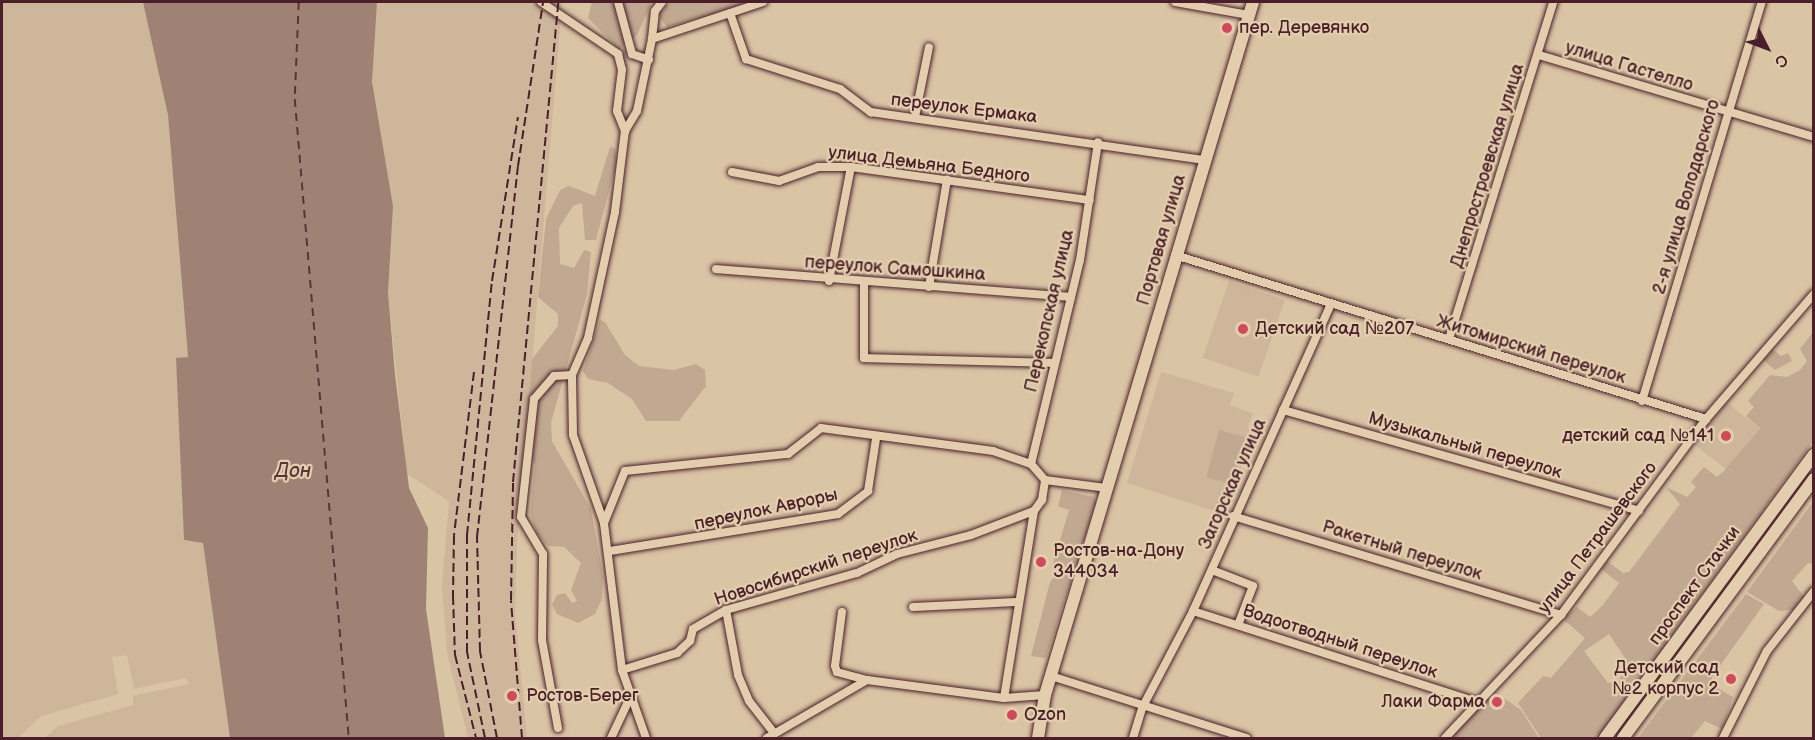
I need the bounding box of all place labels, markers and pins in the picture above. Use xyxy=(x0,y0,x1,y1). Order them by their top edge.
place label: пер. Деревянко xyxy=(1239,17,1369,39)
marker: пер. Деревянко xyxy=(1220,21,1234,35)
place label: Детский сад №207 xyxy=(1255,318,1414,340)
marker: Детский сад №207 xyxy=(1236,322,1250,336)
place label: детский сад №141 xyxy=(1562,425,1714,447)
marker: детский сад №141 xyxy=(1719,429,1733,443)
place label: Ростов-на-Дону 344034 xyxy=(1053,541,1184,584)
marker: Ростов-на-Дону 344034 xyxy=(1034,555,1048,569)
place label: Детский сад №2 корпус 2 xyxy=(1612,658,1719,700)
marker: Детский сад №2 корпус 2 xyxy=(1724,672,1738,686)
place label: Ростов-Берег xyxy=(526,685,639,707)
marker: Ростов-Берег xyxy=(503,687,521,705)
place label: Лаки Фарма xyxy=(1381,691,1485,713)
marker: Лаки Фарма xyxy=(1490,695,1504,709)
place label: Ozon xyxy=(1024,704,1066,726)
marker: Ozon xyxy=(1005,708,1019,722)

